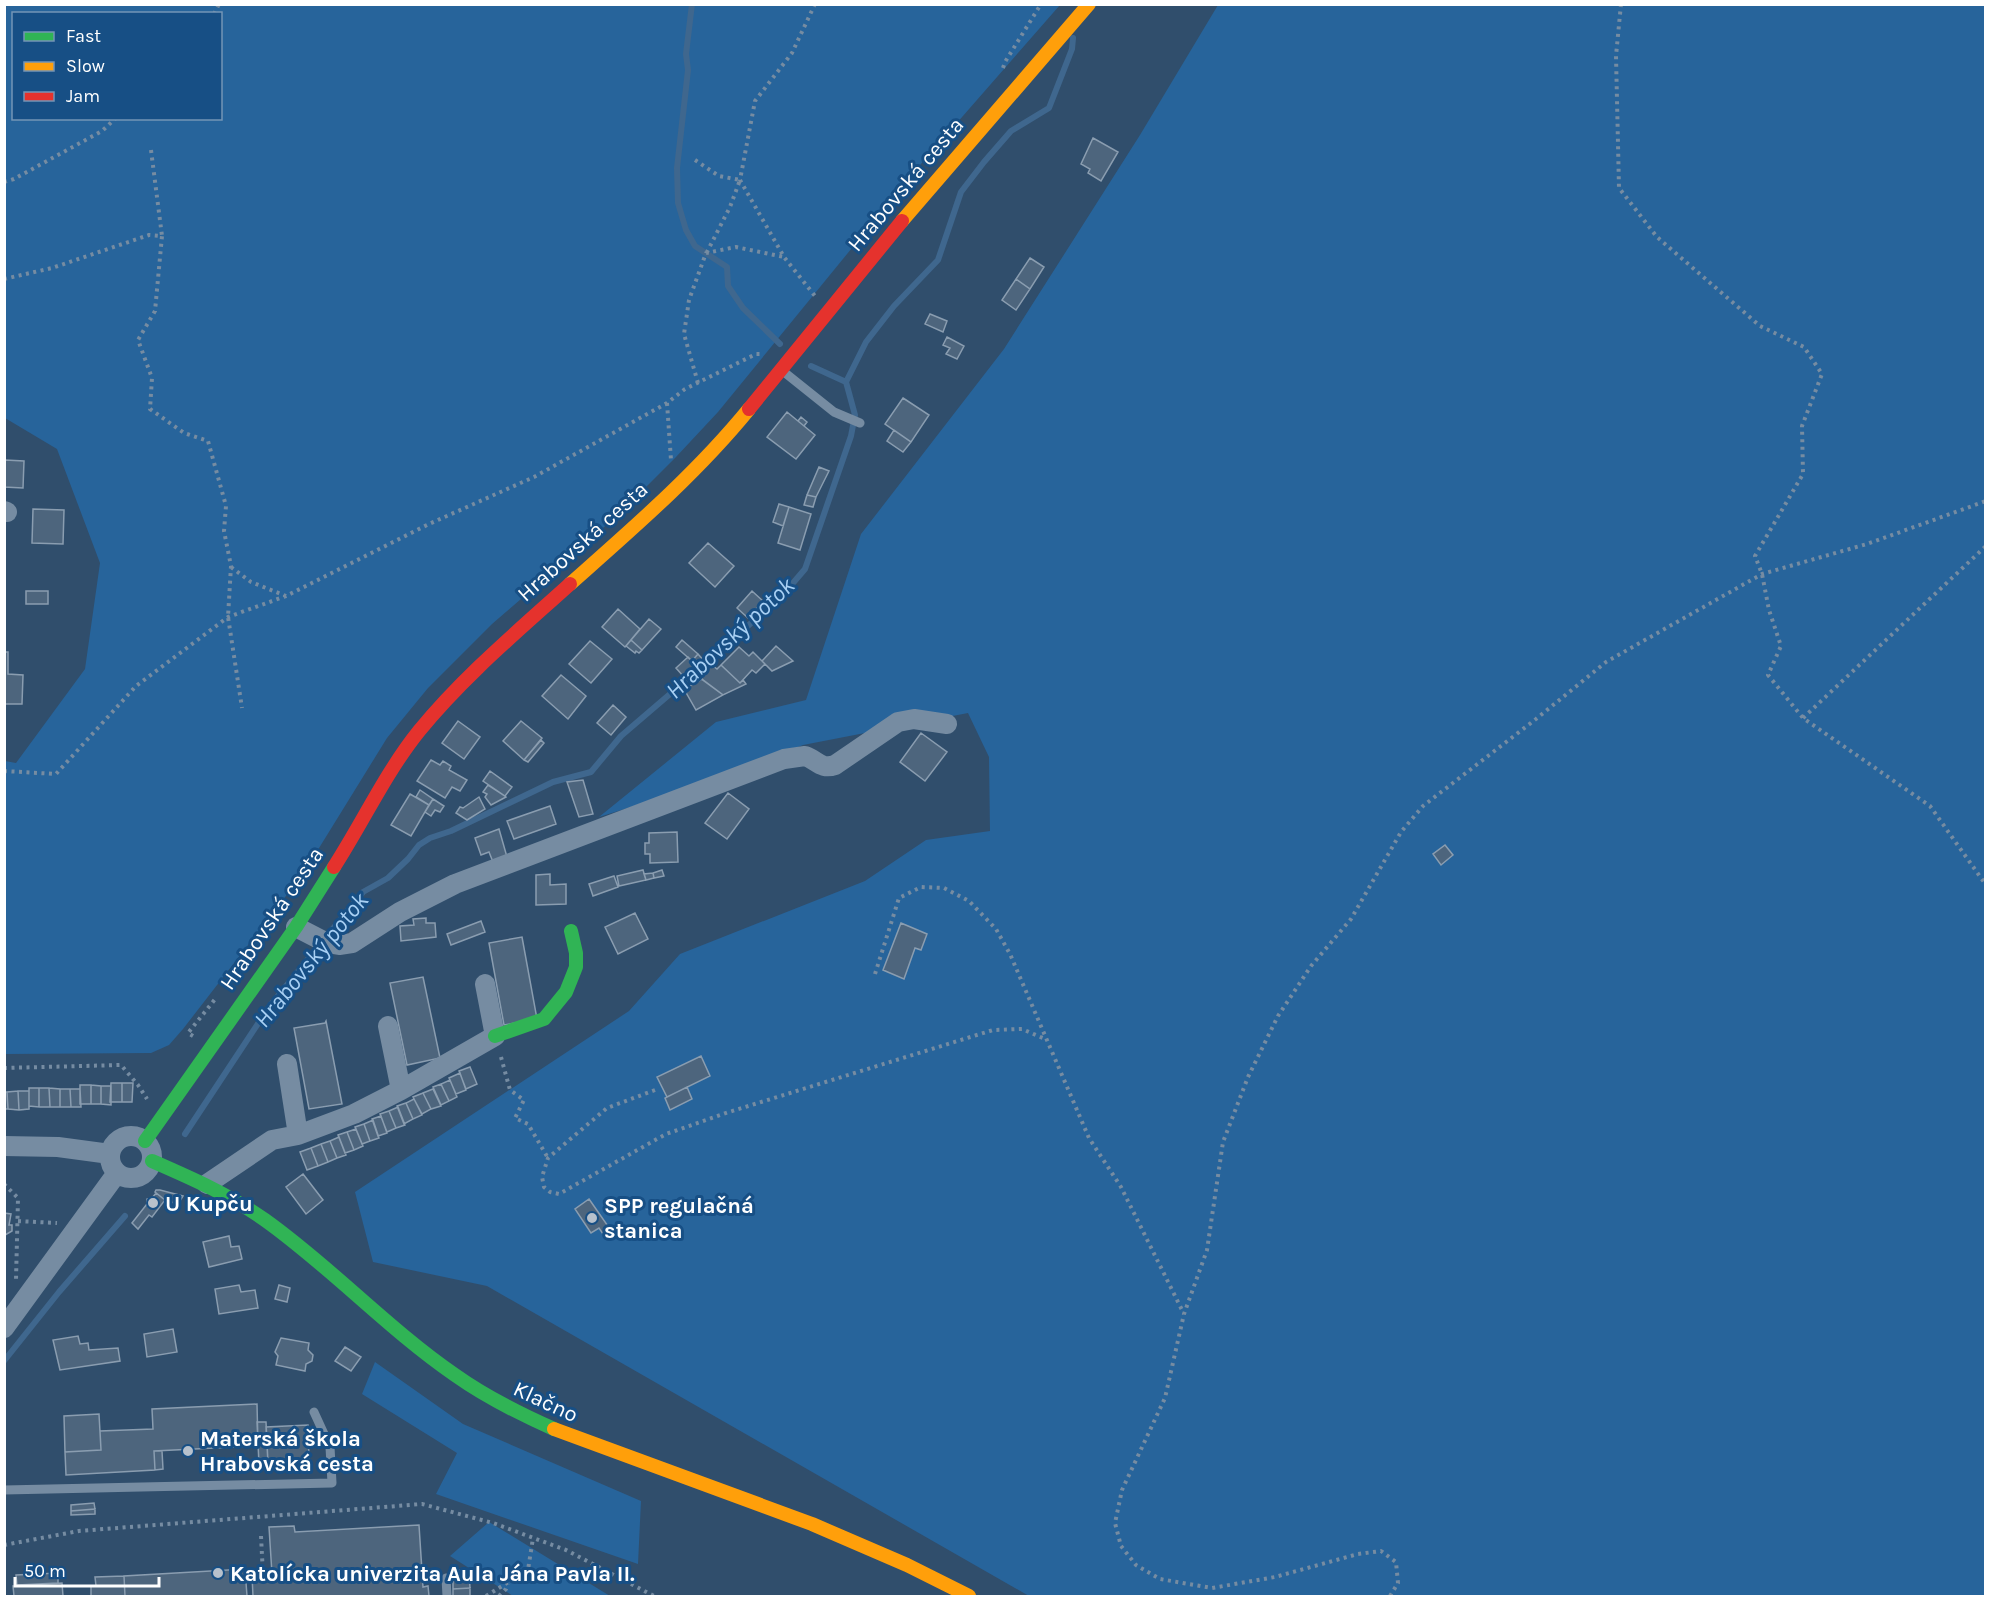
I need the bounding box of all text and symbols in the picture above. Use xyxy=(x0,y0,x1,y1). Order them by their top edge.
legend xyxy=(12,12,222,120)
text: Fast xyxy=(66,25,101,47)
text: Slow xyxy=(66,55,105,77)
text: Jam xyxy=(66,85,100,107)
street label: Hrabovská cesta xyxy=(842,112,969,257)
street label: Hrabovská cesta xyxy=(512,476,653,607)
water label: Hrabovský potok xyxy=(660,571,801,705)
street label: Hrabovská cesta xyxy=(214,842,329,995)
water label: Hrabovský potok xyxy=(248,886,374,1033)
place label: U Kupču xyxy=(165,1191,253,1217)
place label: SPP regulačná stanica xyxy=(604,1193,754,1244)
marker: U Kupču xyxy=(146,1196,160,1210)
marker: SPP regulačná stanica xyxy=(585,1211,599,1225)
street label: Klačno xyxy=(509,1376,582,1428)
place label: Materská škola Hrabovská cesta xyxy=(200,1426,374,1477)
marker: Materská škola Hrabovská cesta xyxy=(181,1444,195,1458)
scale bar xyxy=(15,1550,159,1588)
text: 50 m xyxy=(24,1560,66,1582)
place label: Katolícka univerzita Aula Jána Pavla II. xyxy=(230,1561,635,1587)
marker: Katolícka univerzita Aula Jána Pavla II. xyxy=(211,1566,225,1580)

